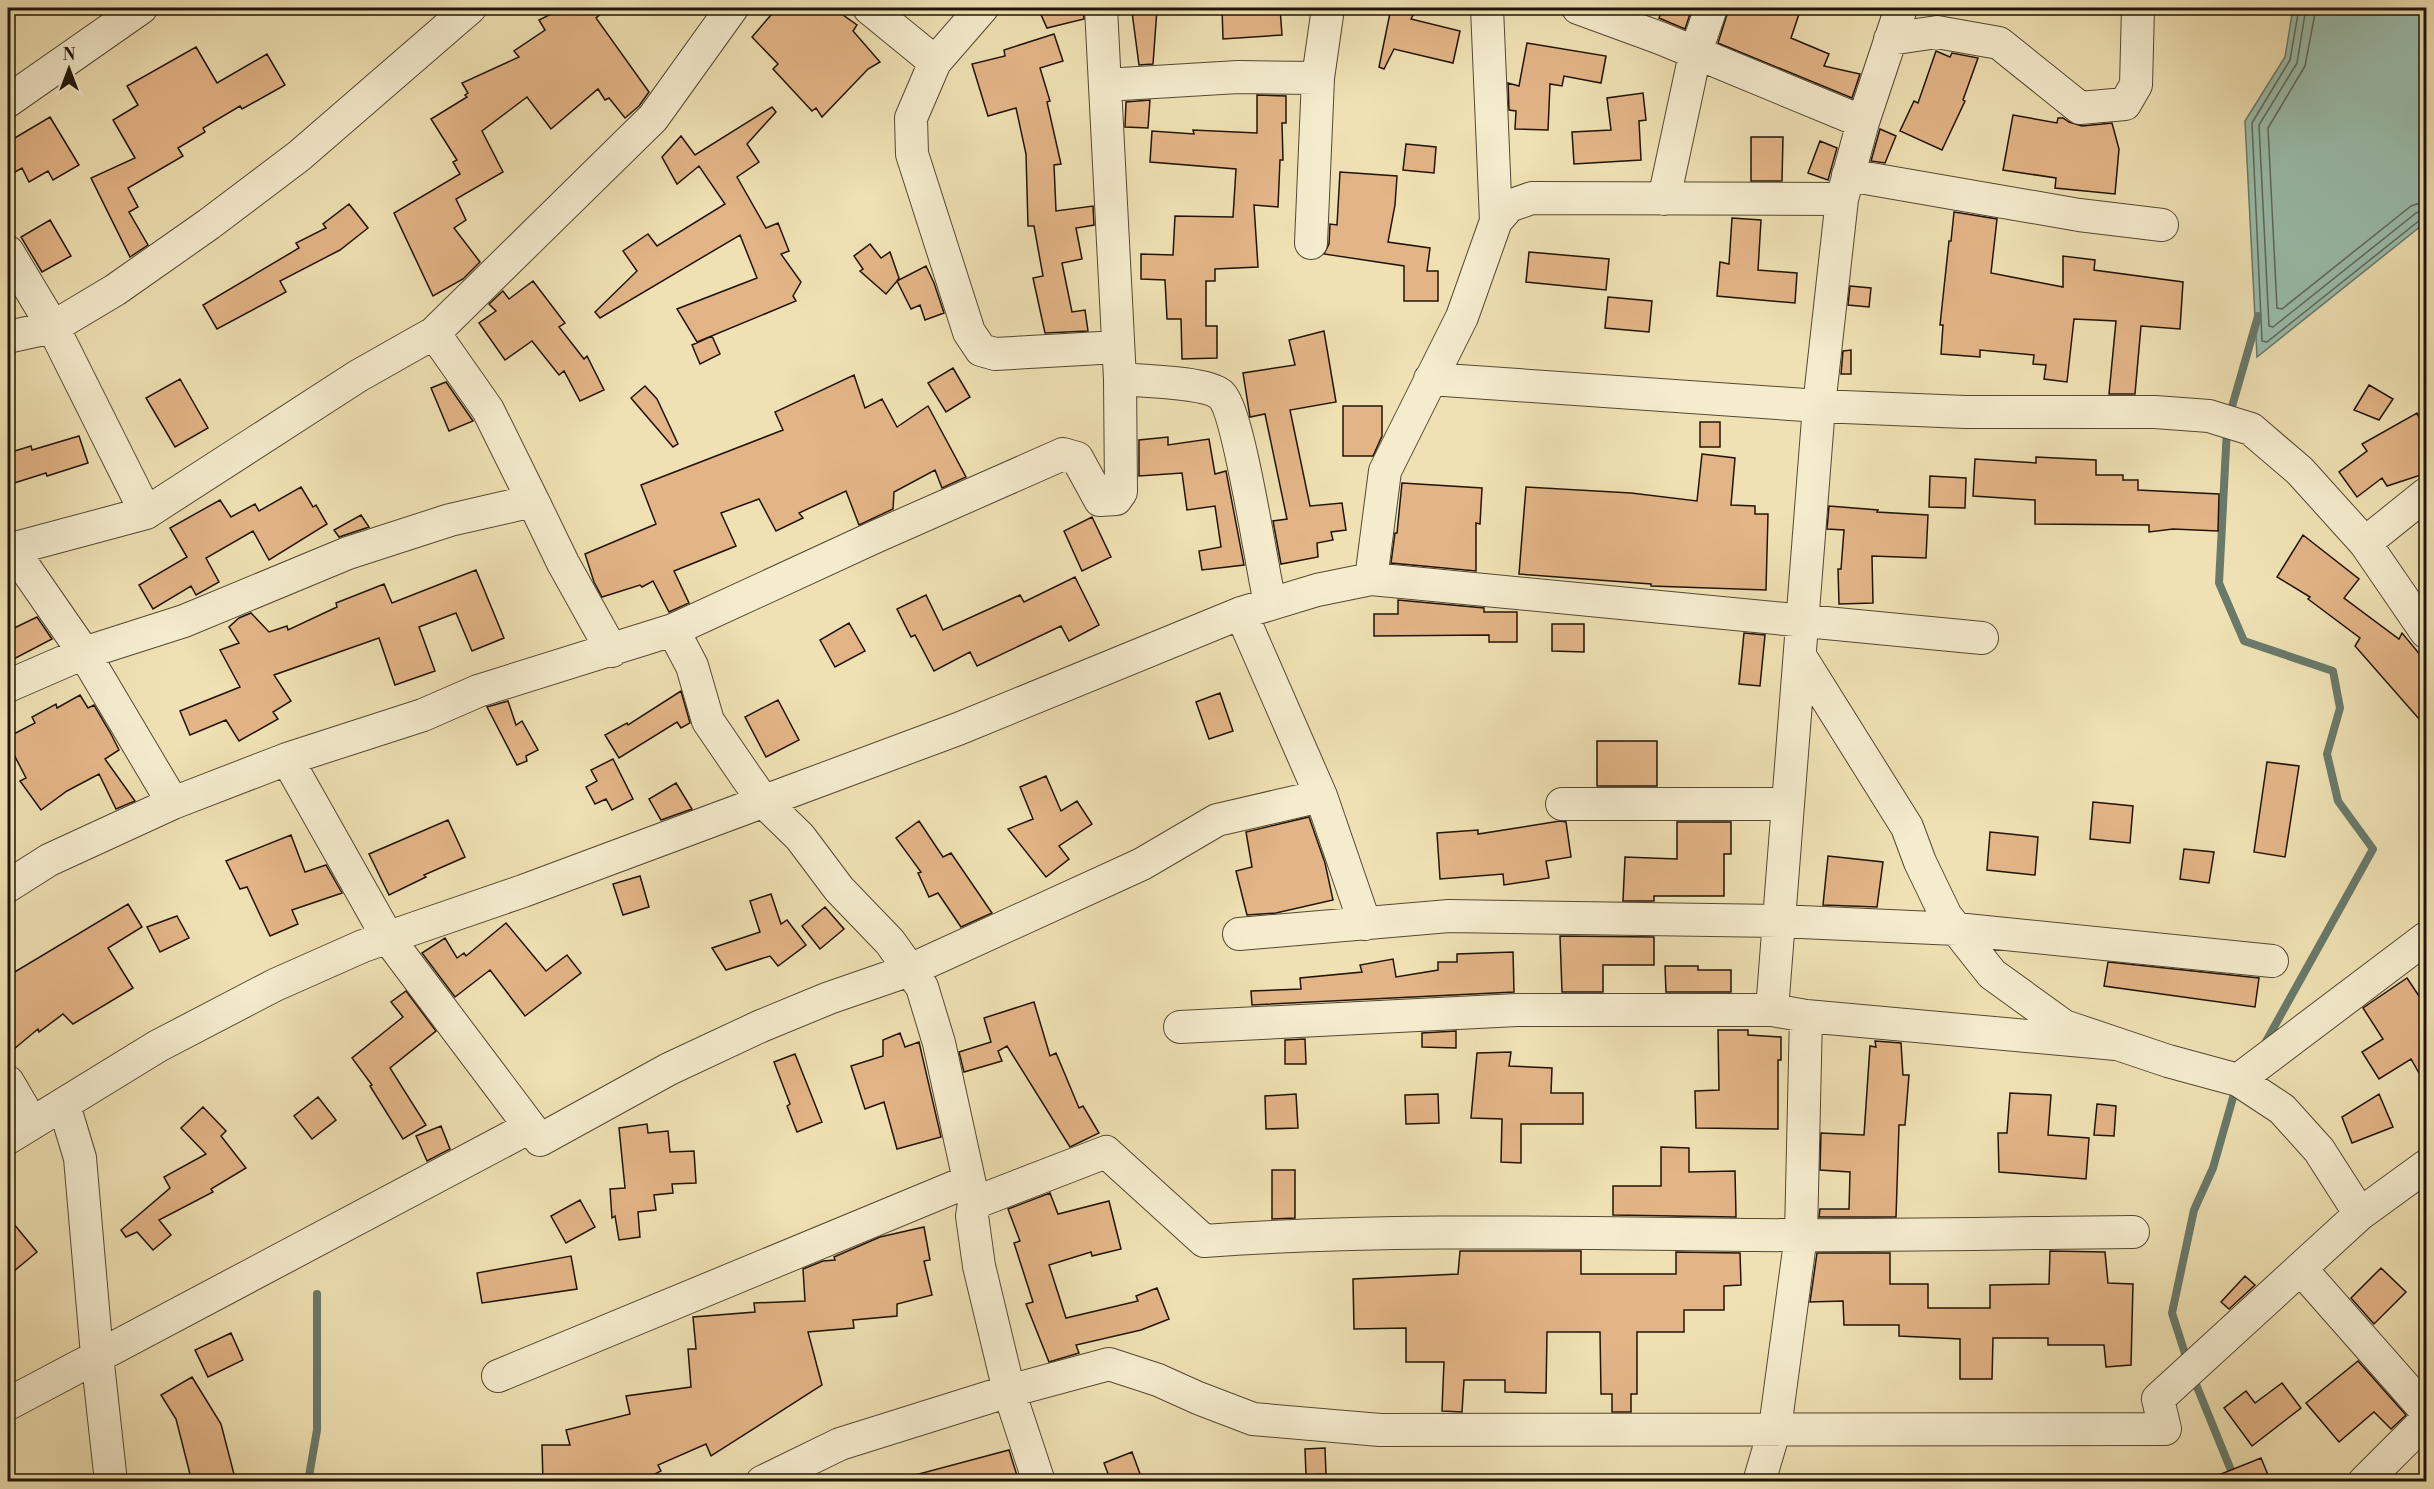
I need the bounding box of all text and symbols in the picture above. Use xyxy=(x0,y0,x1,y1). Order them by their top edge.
north arrow xyxy=(39,39,99,99)
text: N xyxy=(63,45,76,65)

